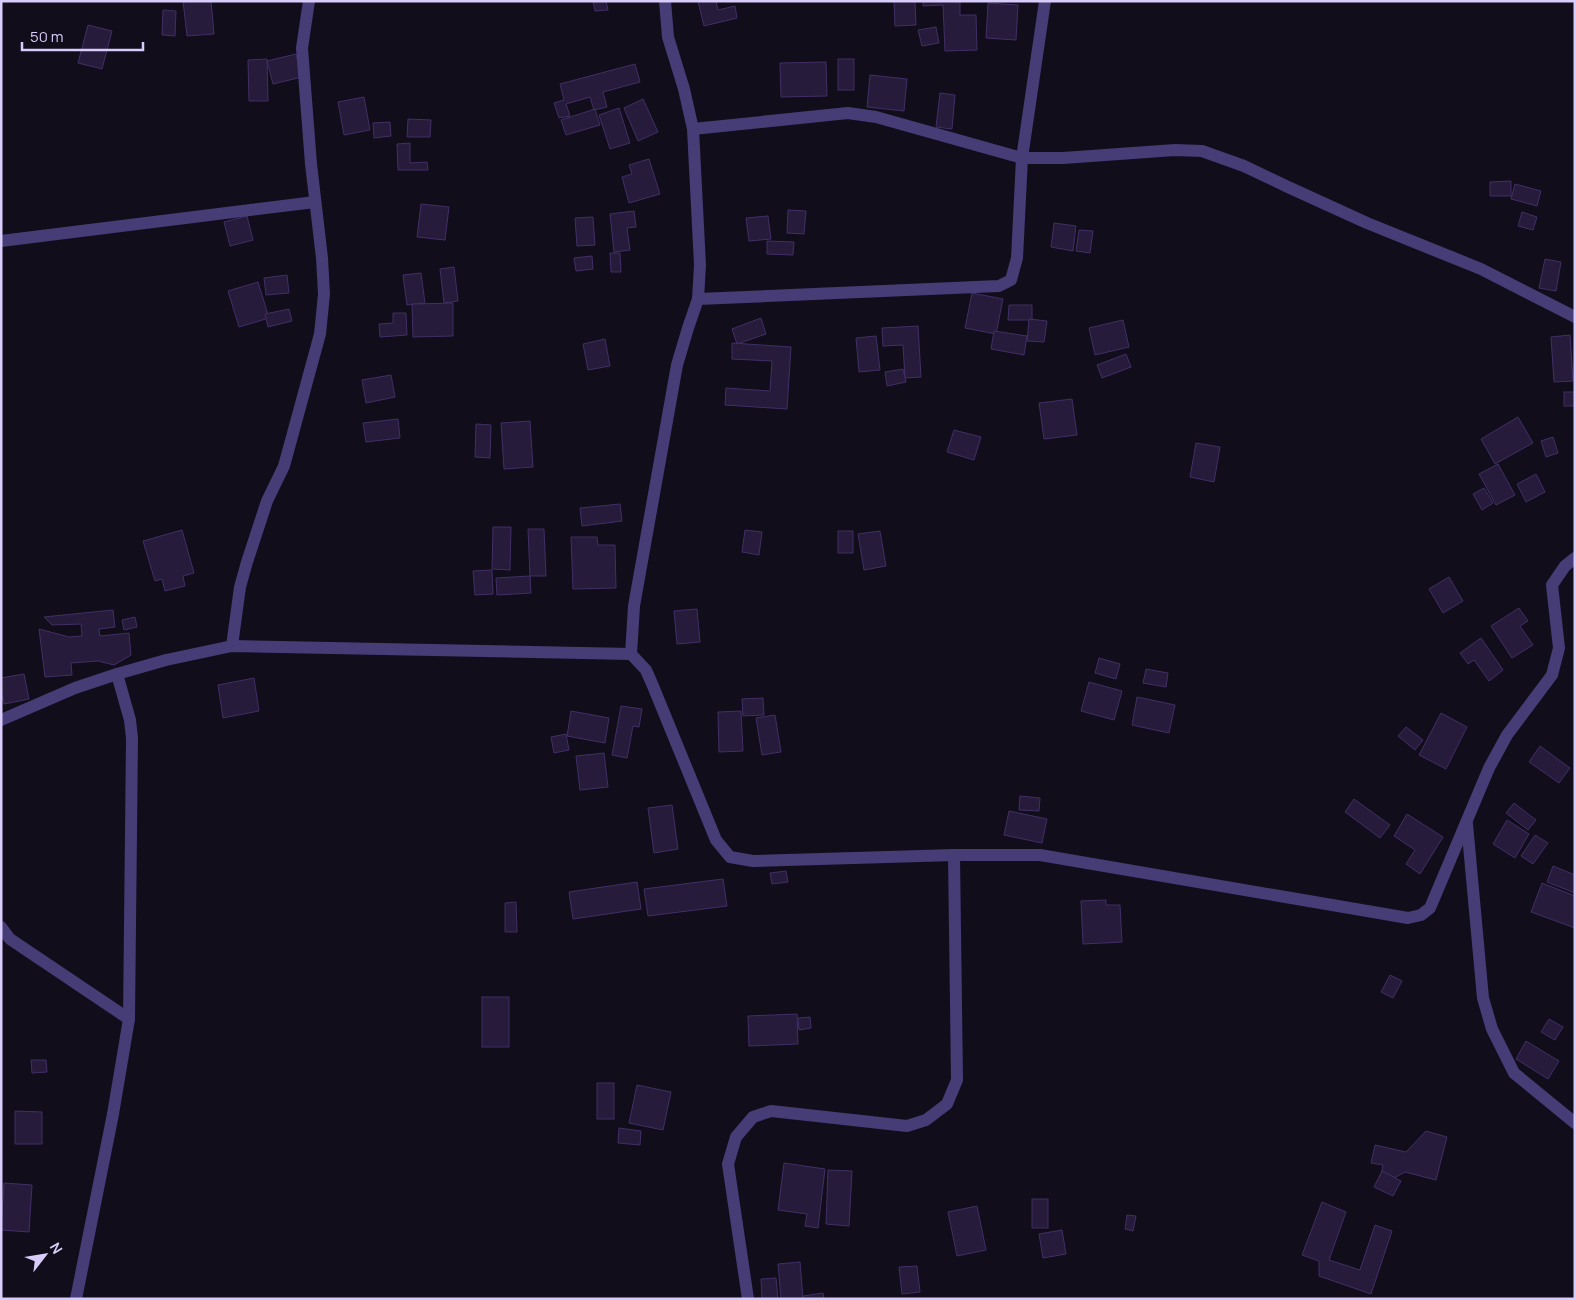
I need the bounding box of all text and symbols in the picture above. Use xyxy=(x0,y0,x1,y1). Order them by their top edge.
scale bar xyxy=(22,20,144,52)
text: 50 m xyxy=(30,26,64,47)
north arrow xyxy=(20,1230,70,1280)
text: N xyxy=(46,1239,67,1257)

